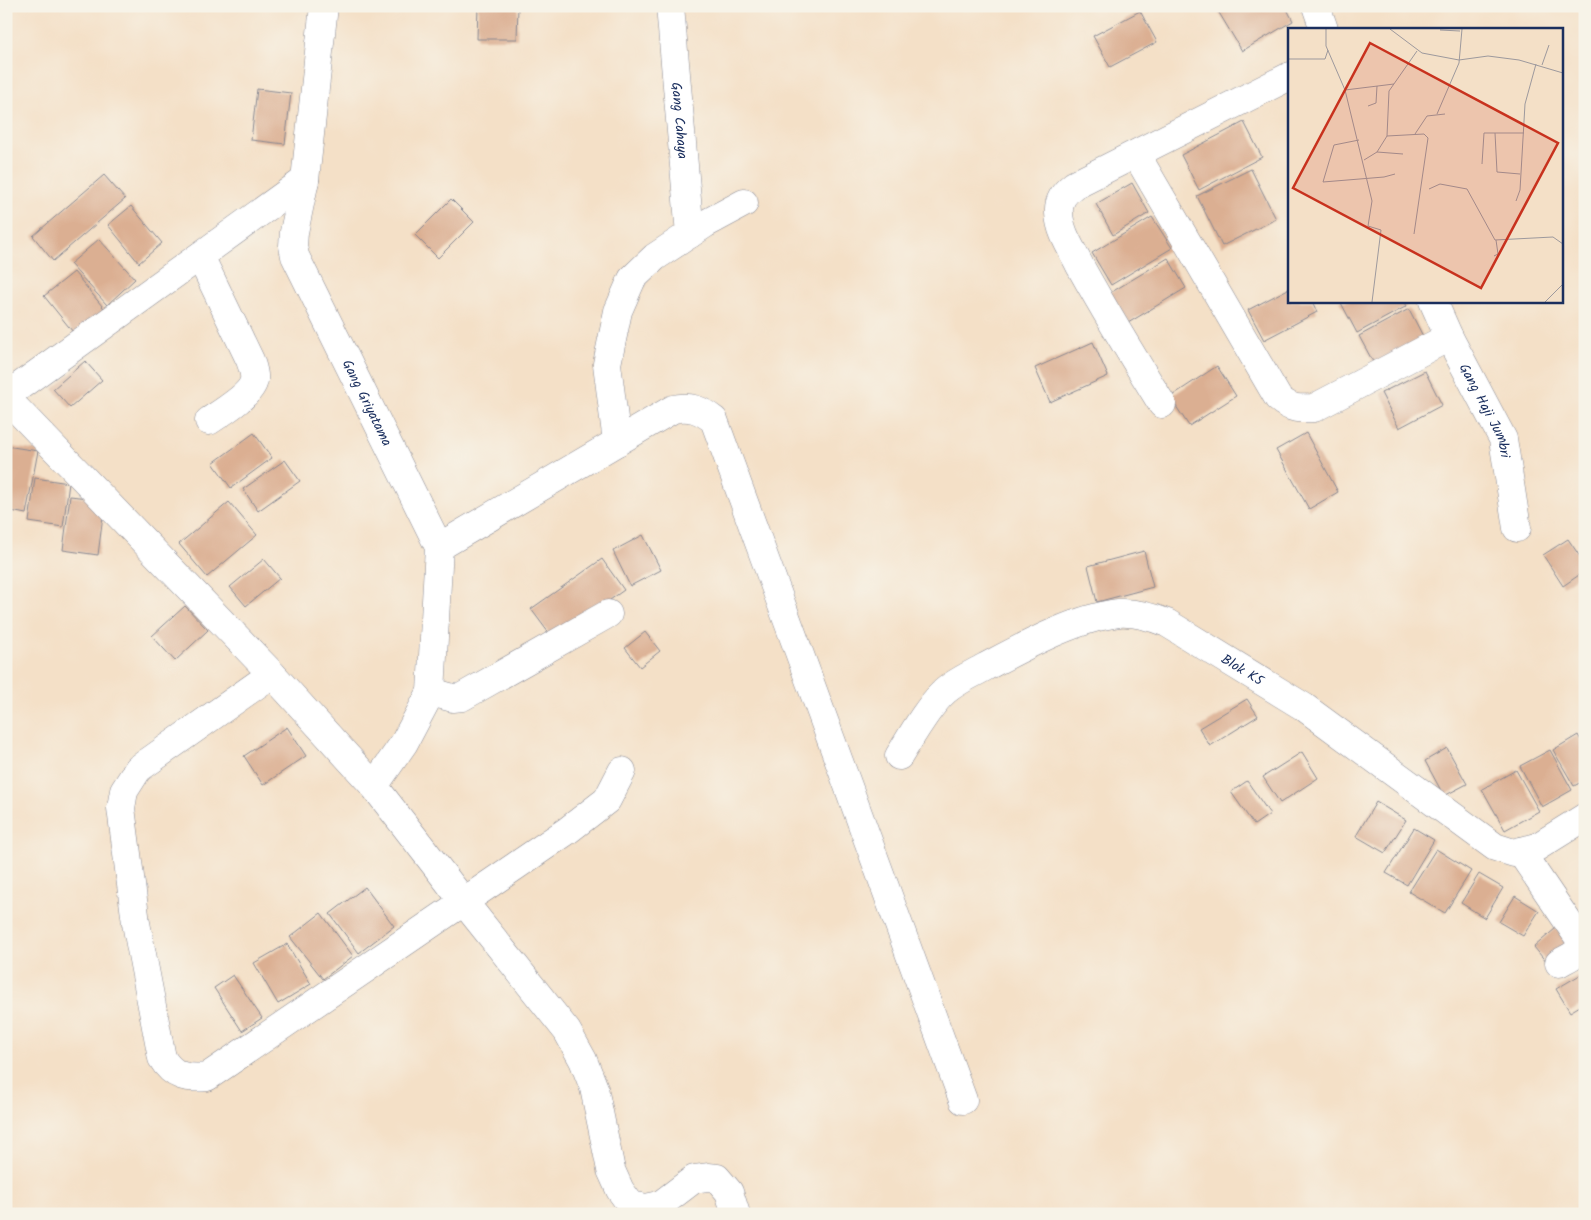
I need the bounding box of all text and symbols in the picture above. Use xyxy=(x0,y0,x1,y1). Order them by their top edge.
inset map xyxy=(1288,28,1564,302)
street label: Gang Cahaya xyxy=(665,81,693,160)
street label: Gang Griyatama xyxy=(336,356,397,450)
street label: Gang Haji Jumbri xyxy=(1453,360,1516,460)
street label: Blok K5 xyxy=(1216,649,1269,693)

